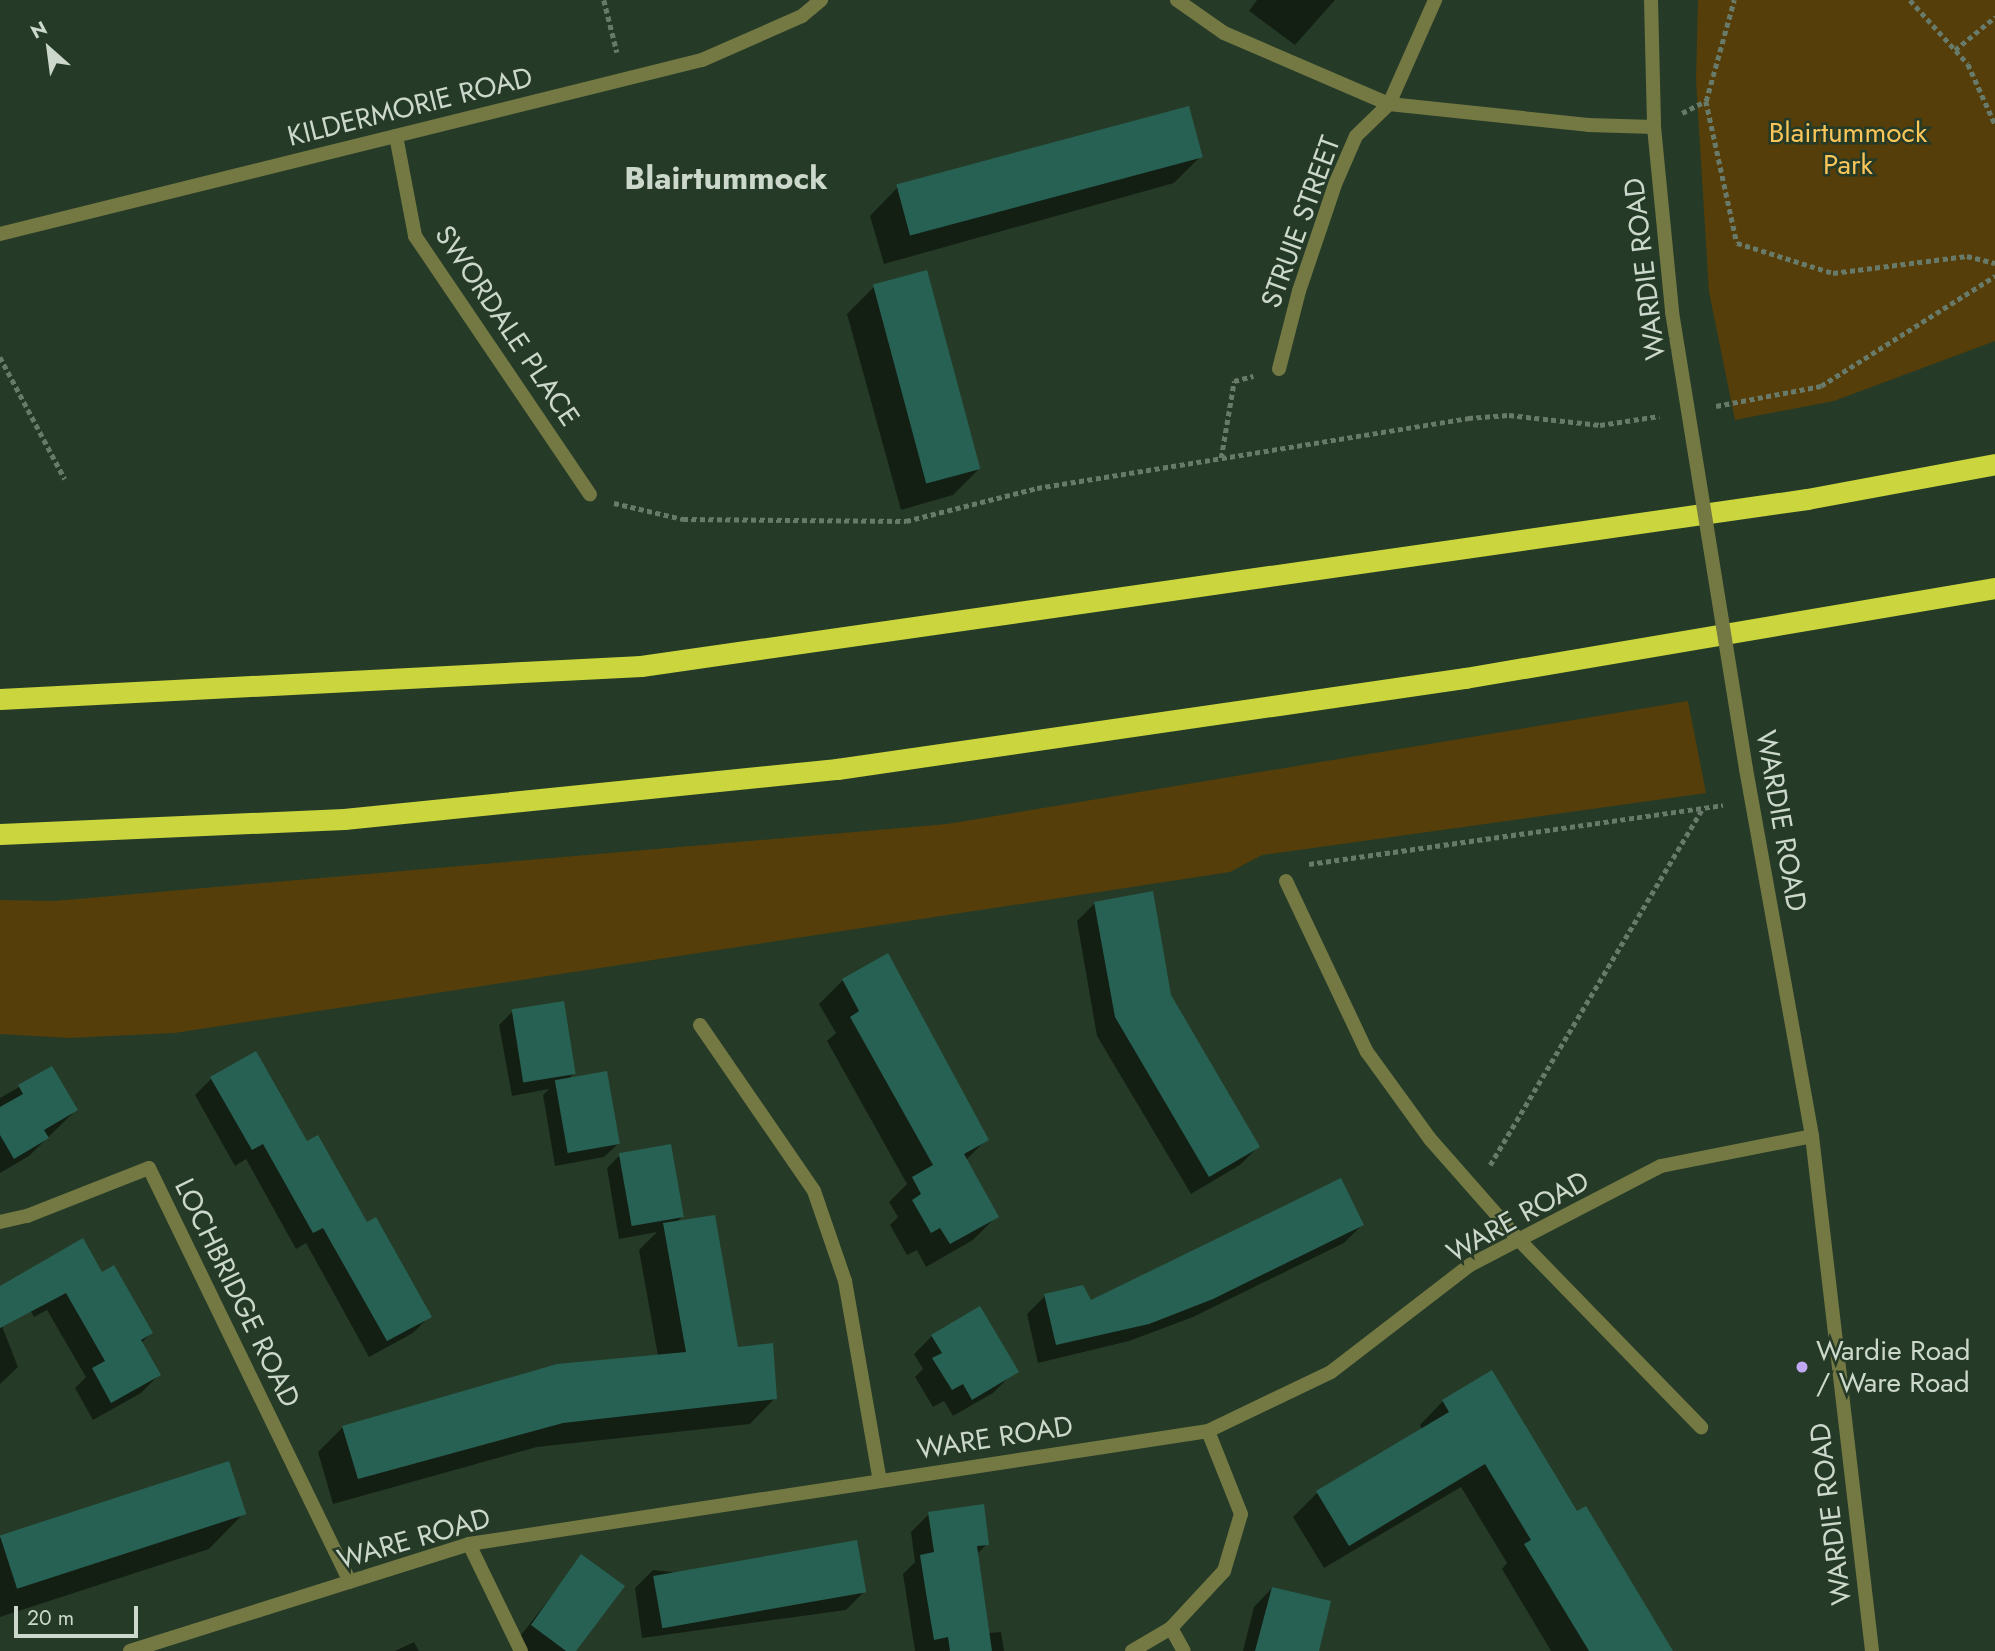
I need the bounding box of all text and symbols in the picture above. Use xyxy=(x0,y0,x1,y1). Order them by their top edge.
north arrow xyxy=(14,14,84,84)
text: N xyxy=(26,15,52,45)
street label: KILDERMORIE ROAD xyxy=(284,60,536,154)
park label: Blairtummock Park xyxy=(1769,116,1927,182)
street label: STRUIE STREET xyxy=(1254,132,1348,312)
district label: Blairtummock xyxy=(624,159,828,197)
street label: WARDIE ROAD xyxy=(1617,176,1673,362)
street label: SWORDALE PLACE xyxy=(427,219,587,433)
street label: WARDIE ROAD xyxy=(1749,728,1813,914)
street label: WARE ROAD xyxy=(1441,1164,1595,1270)
street label: LOCHBRIDGE ROAD xyxy=(167,1173,307,1413)
place label: Wardie Road / Ware Road xyxy=(1816,1334,1970,1400)
marker: Wardie Road / Ware Road xyxy=(1794,1359,1810,1375)
street label: WARE ROAD xyxy=(915,1409,1075,1467)
street label: WARDIE ROAD xyxy=(1803,1421,1859,1607)
street label: WARE ROAD xyxy=(334,1501,494,1577)
scale bar xyxy=(18,1592,142,1636)
text: 20 m xyxy=(27,1603,74,1633)

